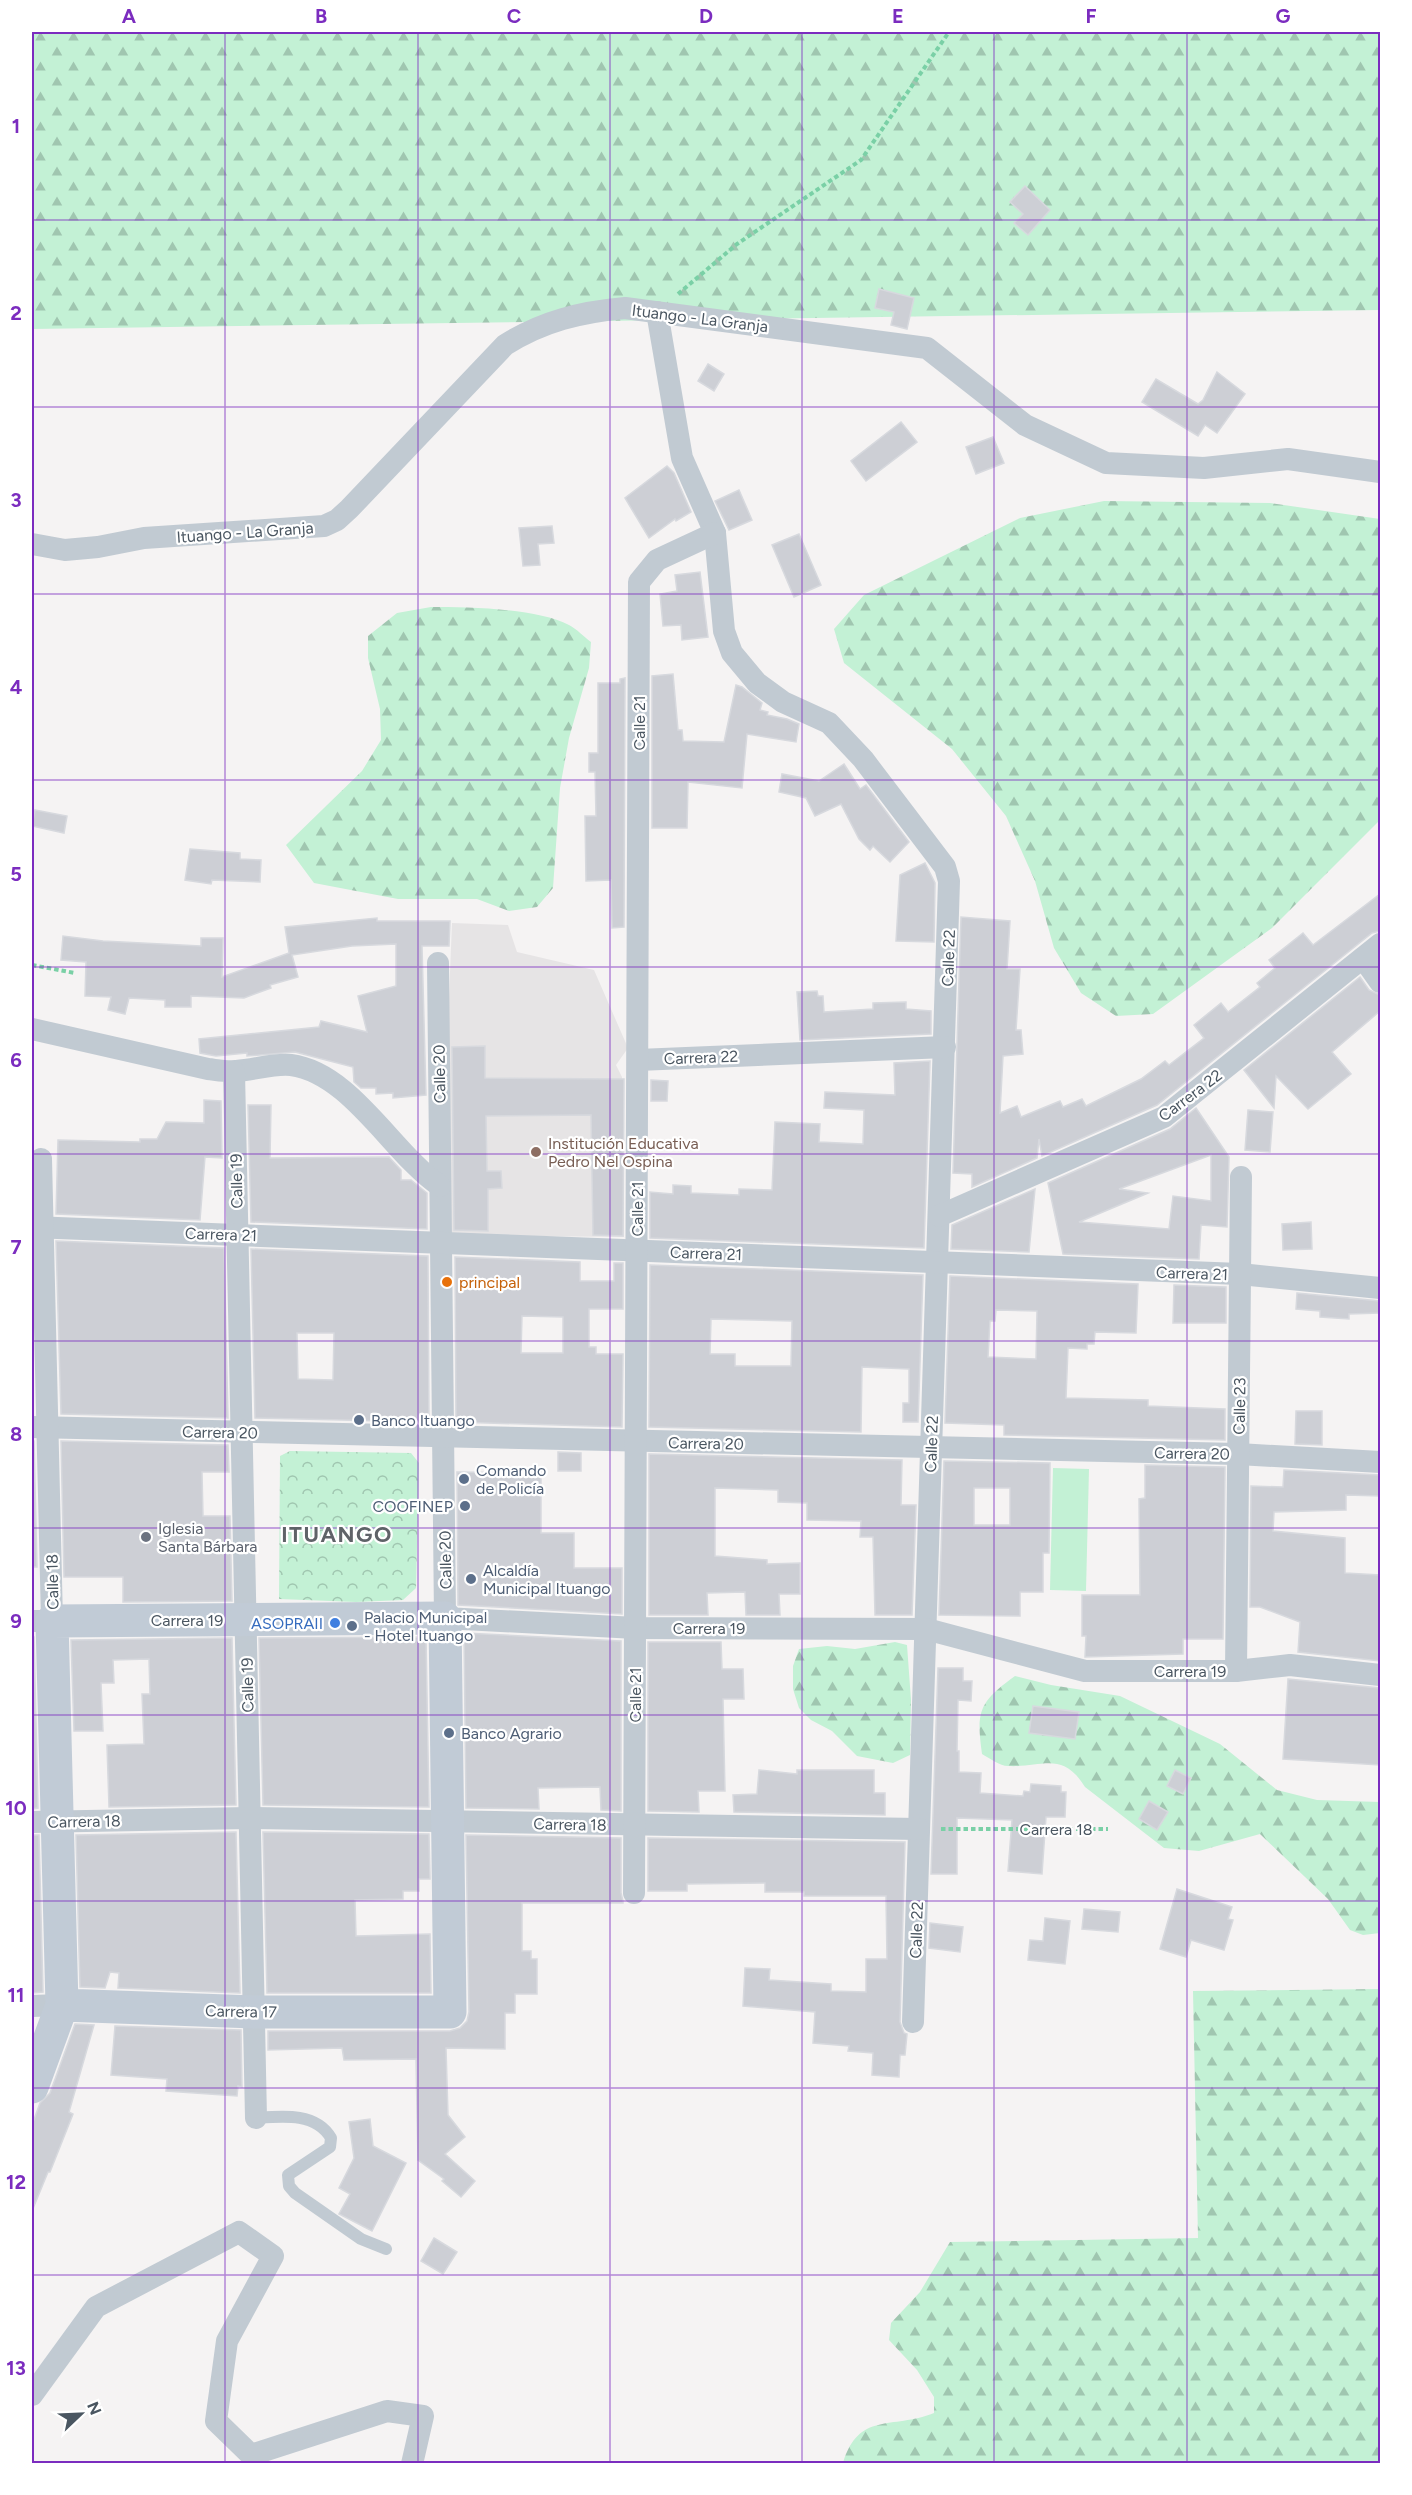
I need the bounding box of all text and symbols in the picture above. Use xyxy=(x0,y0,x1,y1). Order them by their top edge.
text: A xyxy=(122,4,137,28)
text: B xyxy=(315,4,327,28)
text: C xyxy=(507,4,521,28)
text: D xyxy=(699,4,713,28)
text: E xyxy=(892,4,904,28)
text: F xyxy=(1085,4,1097,28)
text: G xyxy=(1276,4,1291,28)
text: 1 xyxy=(12,114,20,138)
text: 2 xyxy=(10,301,22,325)
street label: Ituango - La Granja xyxy=(631,301,769,336)
text: 3 xyxy=(10,488,22,512)
street label: Ituango - La Granja xyxy=(176,518,314,547)
text: 4 xyxy=(10,675,23,699)
street label: Calle 21 xyxy=(630,696,649,750)
text: 5 xyxy=(10,862,22,886)
street label: Calle 22 xyxy=(938,929,959,987)
street label: Calle 20 xyxy=(429,1045,450,1103)
street label: Carrera 22 xyxy=(663,1047,739,1068)
text: 6 xyxy=(10,1048,22,1072)
street label: Carrera 22 xyxy=(1155,1065,1226,1125)
place label: Institución Educativa Pedro Nel Ospina xyxy=(548,1134,699,1171)
marker: Institución Educativa Pedro Nel Ospina xyxy=(529,1145,543,1159)
street label: Calle 19 xyxy=(227,1153,246,1209)
street label: Calle 21 xyxy=(628,1182,647,1236)
street label: Carrera 21 xyxy=(185,1224,257,1245)
text: 7 xyxy=(10,1235,22,1259)
street label: Carrera 21 xyxy=(670,1243,742,1264)
street label: Carrera 21 xyxy=(1156,1263,1228,1284)
place label: principal xyxy=(459,1273,520,1292)
marker: principal xyxy=(440,1275,454,1289)
street label: Calle 23 xyxy=(1230,1377,1249,1435)
place label: Banco Ituango xyxy=(371,1411,475,1430)
marker: Banco Ituango xyxy=(352,1413,366,1427)
street label: Calle 22 xyxy=(921,1415,942,1473)
text: 8 xyxy=(10,1422,22,1446)
street label: Carrera 20 xyxy=(182,1422,258,1443)
street label: Carrera 20 xyxy=(668,1433,744,1454)
street label: Carrera 20 xyxy=(1154,1443,1230,1464)
place label: Comando de Policía xyxy=(476,1461,546,1498)
marker: Comando de Policía xyxy=(457,1472,471,1486)
place label: COOFINEP xyxy=(372,1497,453,1516)
marker: COOFINEP xyxy=(458,1499,472,1513)
place label: Iglesia Santa Bárbara xyxy=(158,1519,257,1556)
district label: ITUANGO xyxy=(281,1521,393,1548)
marker: Iglesia Santa Bárbara xyxy=(139,1530,153,1544)
street label: Calle 20 xyxy=(435,1531,456,1589)
street label: Calle 18 xyxy=(43,1554,62,1610)
place label: Alcaldía Municipal Ituango xyxy=(483,1561,611,1598)
marker: Alcaldía Municipal Ituango xyxy=(464,1572,478,1586)
place label: Palacio Municipal - Hotel Ituango xyxy=(364,1608,487,1645)
text: 9 xyxy=(10,1609,22,1633)
street label: Carrera 19 xyxy=(151,1611,223,1630)
place label: ASOPRAII xyxy=(251,1614,323,1633)
marker: ASOPRAII xyxy=(328,1616,342,1630)
marker: Palacio Municipal - Hotel Ituango xyxy=(345,1619,359,1633)
street label: Carrera 19 xyxy=(673,1619,745,1638)
street label: Calle 19 xyxy=(238,1657,257,1713)
street label: Carrera 19 xyxy=(1154,1662,1226,1681)
street label: Calle 21 xyxy=(626,1668,645,1722)
place label: Banco Agrario xyxy=(461,1724,562,1743)
marker: Banco Agrario xyxy=(442,1726,456,1740)
text: 10 xyxy=(5,1796,27,1820)
street label: Carrera 18 xyxy=(47,1811,121,1832)
street label: Carrera 18 xyxy=(533,1814,607,1835)
street label: Carrera 18 xyxy=(1019,1820,1093,1839)
street label: Calle 22 xyxy=(906,1901,927,1959)
text: 11 xyxy=(8,1983,24,2007)
street label: Carrera 17 xyxy=(205,2001,278,2022)
text: 12 xyxy=(6,2170,26,2194)
text: 13 xyxy=(6,2356,26,2380)
north arrow xyxy=(51,2384,111,2444)
text: N xyxy=(83,2399,106,2418)

